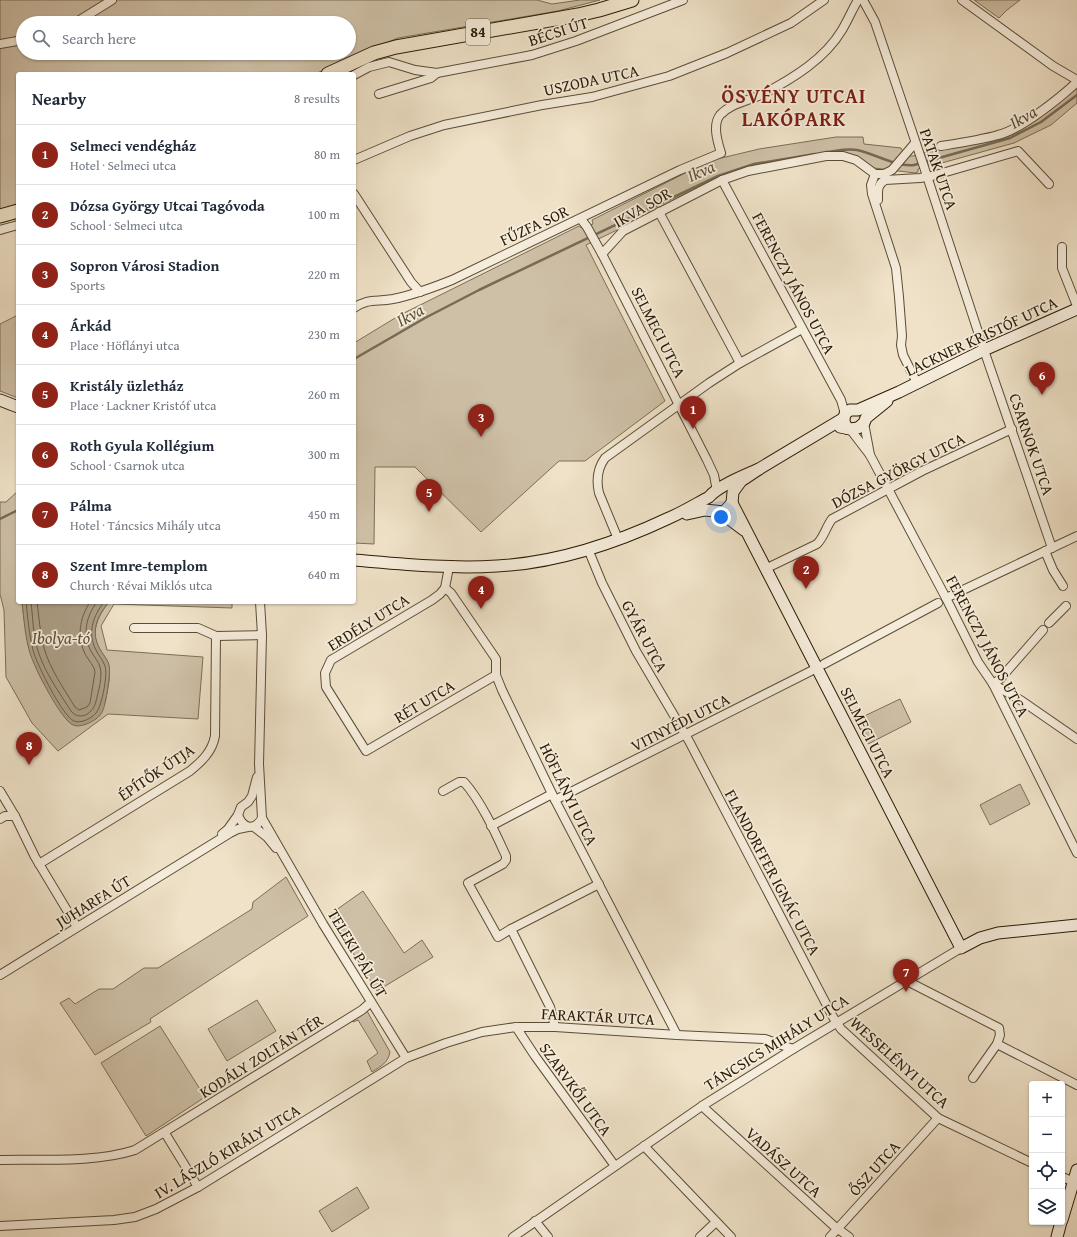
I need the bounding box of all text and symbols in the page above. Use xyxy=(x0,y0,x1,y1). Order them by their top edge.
street label: BÉCSI ÚT xyxy=(525,10,591,52)
search box xyxy=(16,16,356,60)
road number: 84 xyxy=(466,19,490,45)
icon: search xyxy=(30,27,52,49)
text: Search here xyxy=(62,28,136,49)
street label: USZODA UTCA xyxy=(541,58,641,102)
district label: ÖSVÉNY UTCAI LAKÓPARK xyxy=(722,81,866,133)
text: Nearby xyxy=(32,86,86,111)
text: 8 results xyxy=(294,89,340,108)
water label: Ikva xyxy=(1004,99,1041,134)
street label: PATAK UTCA xyxy=(914,125,964,213)
text: Selmeci vendégház xyxy=(70,135,196,156)
text: 1 xyxy=(42,145,48,164)
text: 80 m xyxy=(314,145,340,164)
water label: Ikva xyxy=(683,153,719,188)
text: Hotel · Selmeci utca xyxy=(70,156,176,175)
street label: IKVA SOR xyxy=(609,180,676,233)
text: Dózsa György Utcai Tagóvoda xyxy=(70,195,265,216)
street label: FŰZFA SOR xyxy=(496,198,573,251)
text: 2 xyxy=(42,205,48,224)
text: 100 m xyxy=(308,205,340,224)
street label: FERENCZY JÁNOS UTCA xyxy=(746,208,842,359)
text: School · Selmeci utca xyxy=(70,216,183,235)
text: Sopron Városi Stadion xyxy=(70,255,219,276)
text: 3 xyxy=(42,265,48,284)
text: 220 m xyxy=(308,265,340,284)
text: Sports xyxy=(70,276,105,295)
street label: SELMECI UTCA xyxy=(626,282,692,382)
street label: LACKNER KRISTÓF UTCA xyxy=(901,290,1061,382)
water label: Ikva xyxy=(391,297,428,332)
text: Árkád xyxy=(70,315,111,336)
text: 4 xyxy=(42,325,48,344)
text: 230 m xyxy=(308,325,340,344)
text: Place · Höflányi utca xyxy=(70,336,180,355)
pin: 6 xyxy=(1029,362,1055,395)
text: Kristály üzletház xyxy=(70,375,184,396)
text: 5 xyxy=(42,385,48,404)
text: 260 m xyxy=(308,385,340,404)
street label: CSARNOK UTCA xyxy=(1003,390,1061,498)
text: Place · Lackner Kristóf utca xyxy=(70,396,216,415)
pin: 1 xyxy=(680,396,706,429)
pin: 3 xyxy=(468,404,494,437)
street label: DÓZSA GYÖRGY UTCA xyxy=(827,426,969,514)
text: Roth Gyula Kollégium xyxy=(70,435,214,456)
text: 6 xyxy=(42,445,48,464)
text: 300 m xyxy=(308,445,340,464)
text: School · Csarnok utca xyxy=(70,456,185,475)
pin: 5 xyxy=(416,479,442,512)
text: Pálma xyxy=(70,495,112,516)
text: 7 xyxy=(42,505,48,524)
text: 450 m xyxy=(308,505,340,524)
your location xyxy=(711,507,731,527)
text: Hotel · Táncsics Mihály utca xyxy=(70,516,221,535)
text: Szent Imre-templom xyxy=(70,555,208,576)
pin: 2 xyxy=(793,556,819,589)
text: 8 xyxy=(42,565,48,584)
text: 640 m xyxy=(308,565,340,584)
street label: FERENCZY JÁNOS UTCA xyxy=(940,571,1036,722)
text: Church · Révai Miklós utca xyxy=(70,576,213,595)
pin: 4 xyxy=(468,576,494,609)
street label: ERDÉLY UTCA xyxy=(322,587,414,657)
street label: GYÁR UTCA xyxy=(616,596,674,677)
water label: Ibolya-tó xyxy=(32,625,91,650)
street label: RÉT UTCA xyxy=(389,673,459,729)
street label: SELMECI UTCA xyxy=(835,682,901,782)
street label: VITNYÉDI UTCA xyxy=(626,687,734,757)
pin: 8 xyxy=(16,732,42,765)
street label: ÉPÍTŐK ÚTJA xyxy=(113,737,199,806)
street label: HÖFLÁNYI UTCA xyxy=(534,739,604,850)
street label: FLANDORFFER IGNÁC UTCA xyxy=(719,785,827,960)
street label: JUHARFA ÚT xyxy=(49,868,135,935)
street label: TELEKI PÁL ÚT xyxy=(322,904,394,1002)
pin: 7 xyxy=(893,959,919,992)
street label: TÁNCSICS MIHÁLY UTCA xyxy=(699,988,853,1096)
street label: FARAKTÁR UTCA xyxy=(541,1001,656,1031)
street label: KODÁLY ZOLTÁN TÉR xyxy=(194,1008,328,1104)
street label: WESSELÉNYI UTCA xyxy=(845,1011,956,1114)
street label: SZARVKŐI UTCA xyxy=(534,1037,618,1141)
map controls xyxy=(1029,1081,1065,1225)
button: + xyxy=(1029,1081,1065,1117)
street label: IV. LÁSZLÓ KIRÁLY UTCA xyxy=(150,1098,305,1204)
button: − xyxy=(1029,1117,1065,1153)
street label: VADÁSZ UTCA xyxy=(741,1121,828,1203)
street label: ŐSZ UTCA xyxy=(843,1135,906,1201)
button: locate xyxy=(1029,1153,1065,1189)
button: layers xyxy=(1029,1189,1065,1225)

